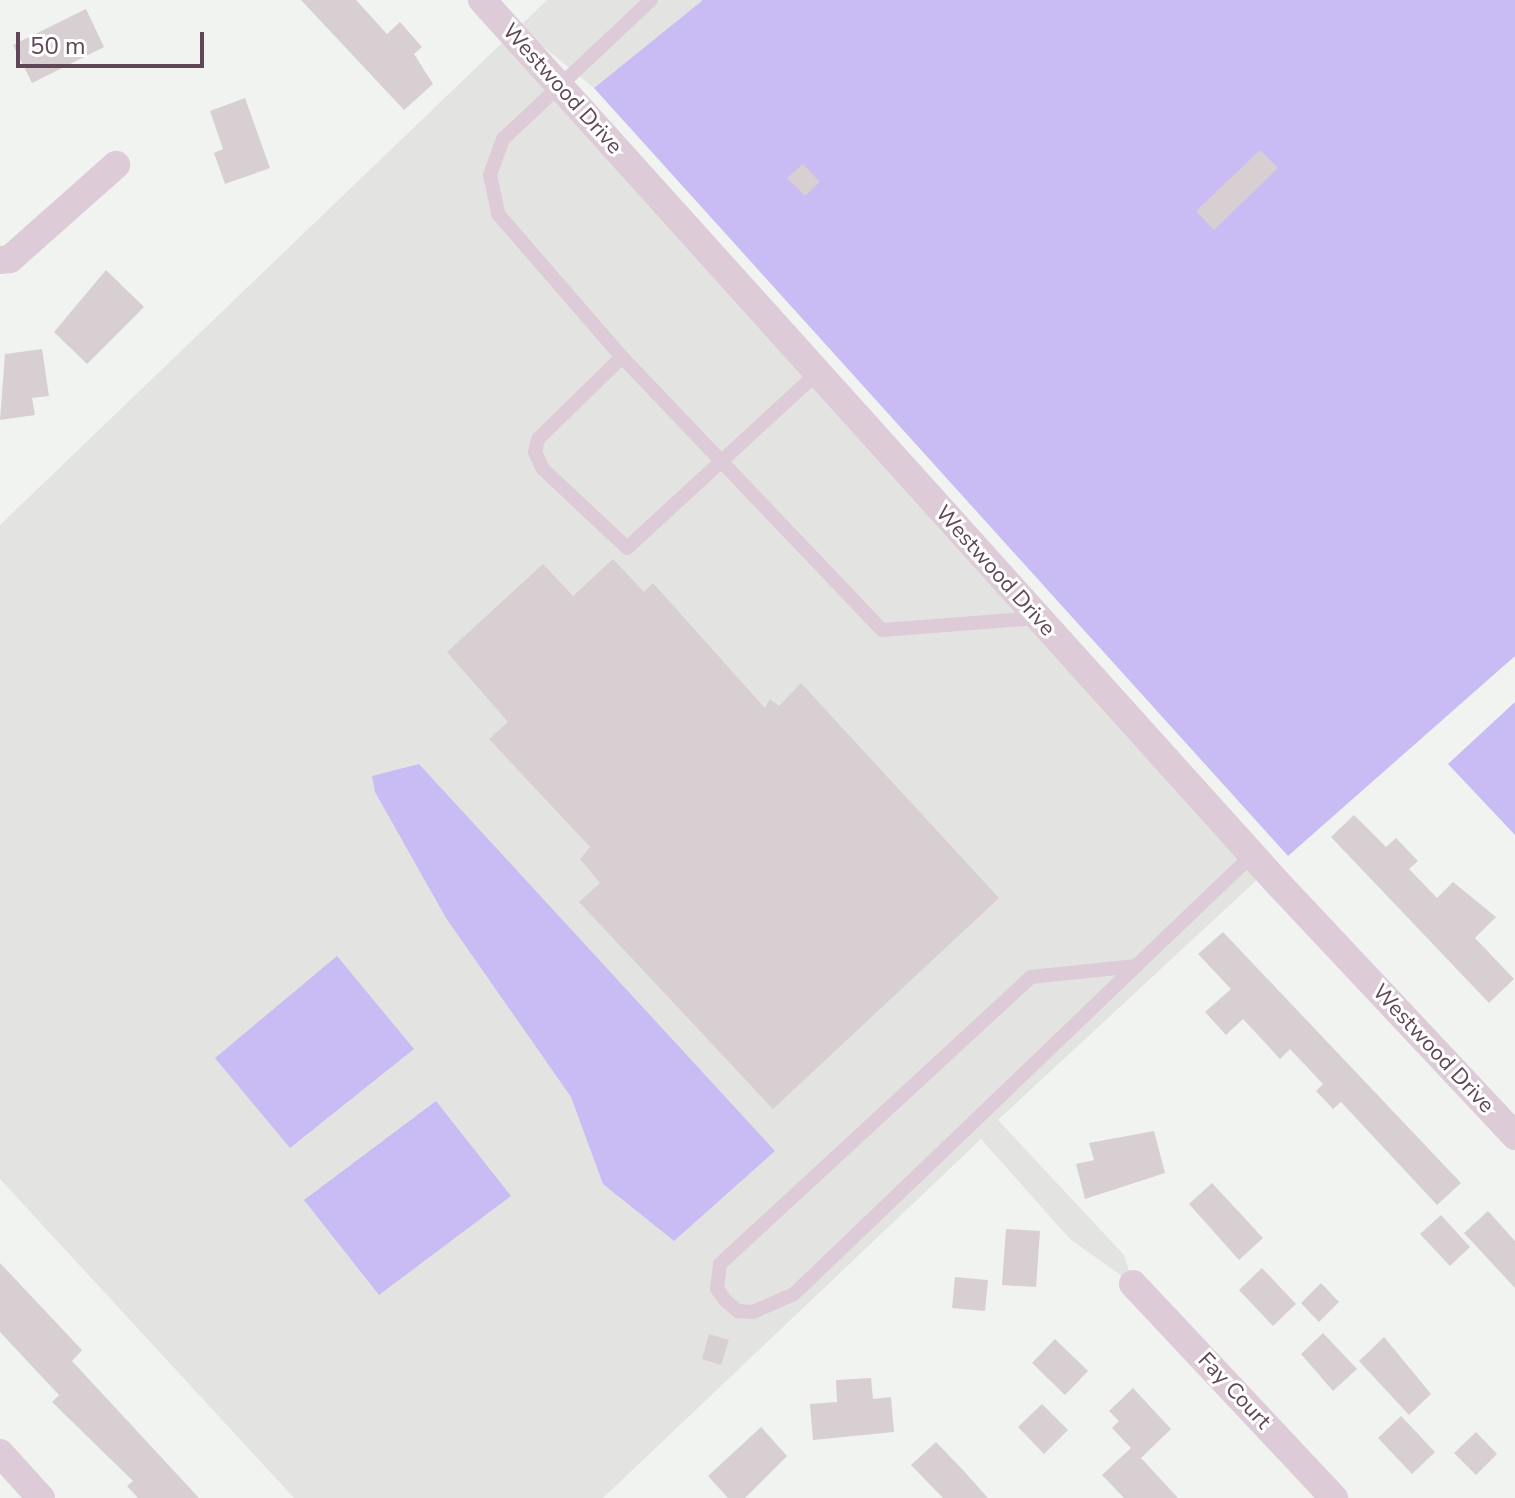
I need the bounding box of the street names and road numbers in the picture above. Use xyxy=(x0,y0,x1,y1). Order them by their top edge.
street label: Westwood Drive xyxy=(497,18,627,160)
street label: Westwood Drive xyxy=(930,500,1060,642)
street label: Westwood Drive xyxy=(1367,979,1499,1119)
street label: Fay Court xyxy=(1192,1347,1276,1435)

